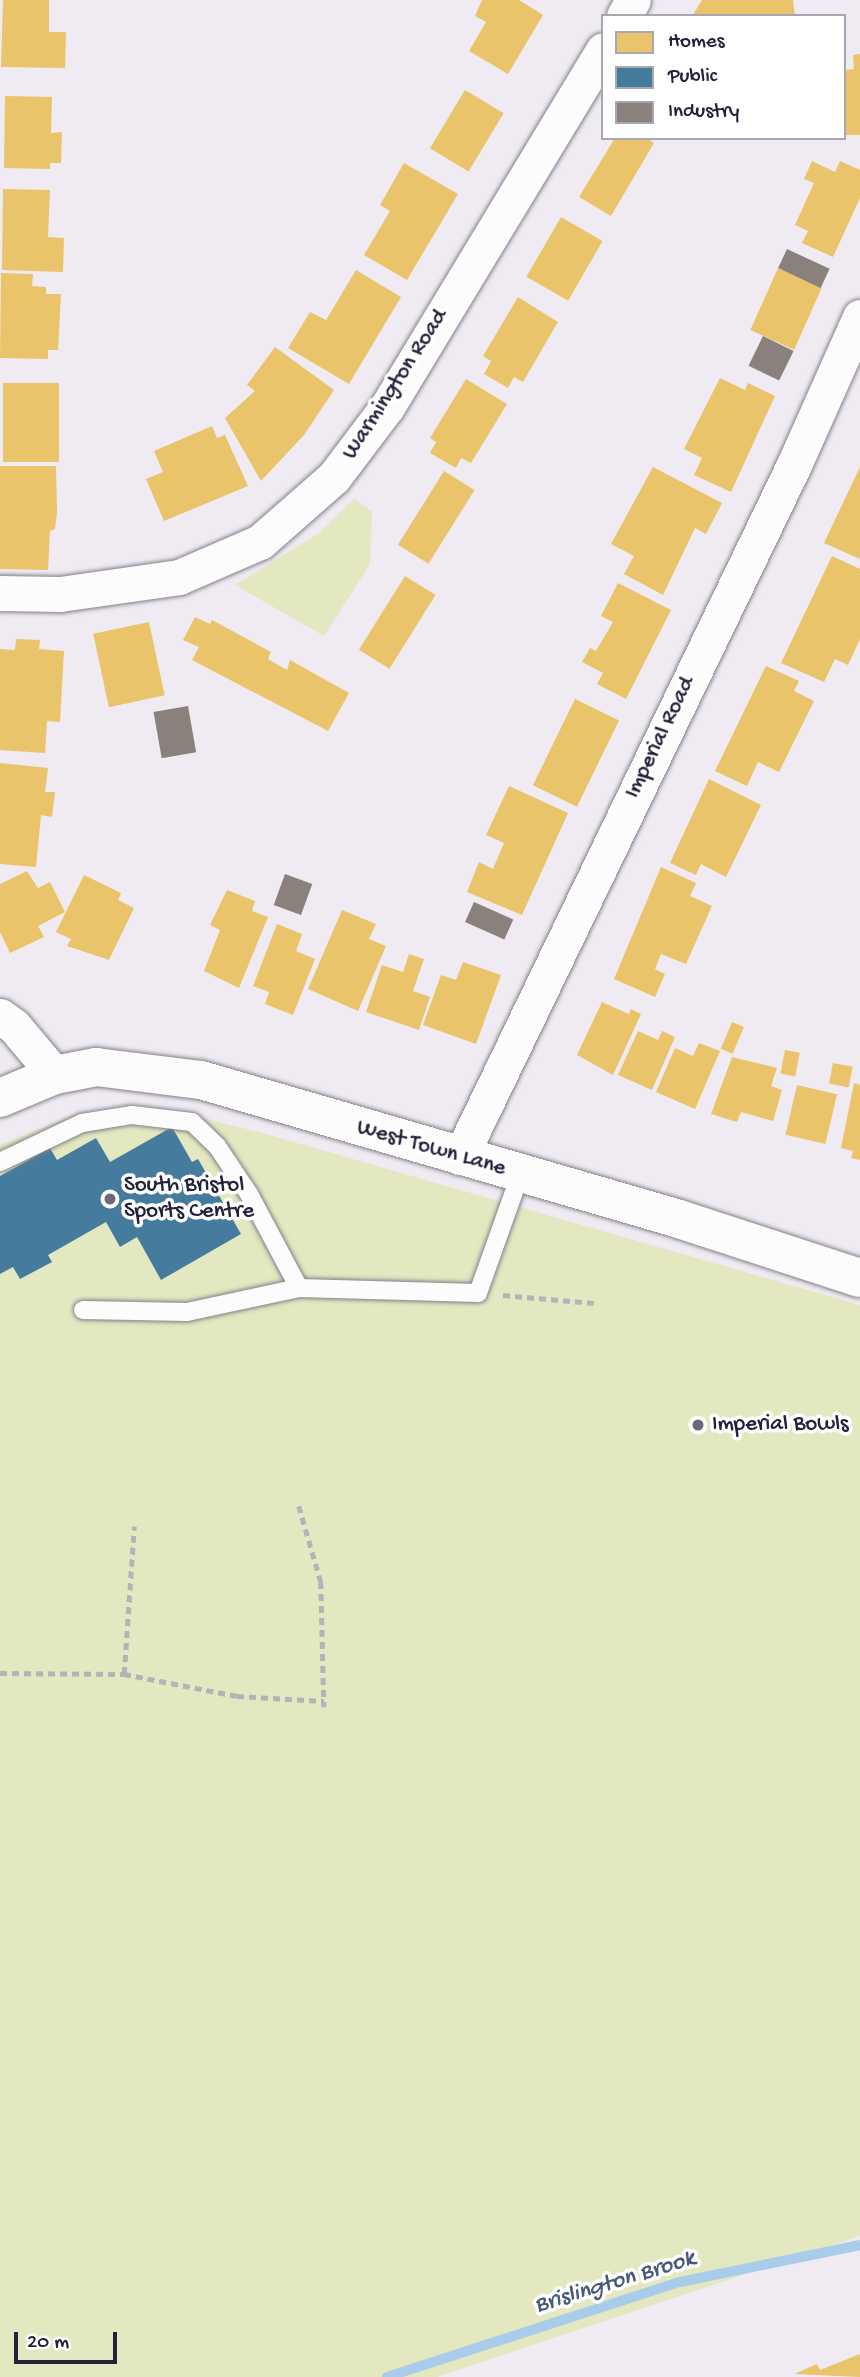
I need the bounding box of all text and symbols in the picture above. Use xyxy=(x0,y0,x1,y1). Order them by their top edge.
legend xyxy=(601,14,846,140)
text: Homes xyxy=(668,30,724,55)
text: Public xyxy=(668,65,717,90)
text: Industry xyxy=(668,100,739,125)
street label: Warmington Road xyxy=(337,305,455,465)
street label: Imperial Road xyxy=(620,673,702,803)
street label: West Town Lane xyxy=(353,1115,509,1183)
place label: South Bristol Sports Centre xyxy=(124,1172,254,1226)
marker: South Bristol Sports Centre xyxy=(102,1191,118,1207)
place label: Imperial Bowls xyxy=(712,1411,849,1439)
marker: Imperial Bowls xyxy=(690,1417,706,1433)
water label: Brislington Brook xyxy=(531,2245,699,2321)
scale bar xyxy=(18,2318,121,2362)
text: 20 m xyxy=(27,2331,69,2356)

